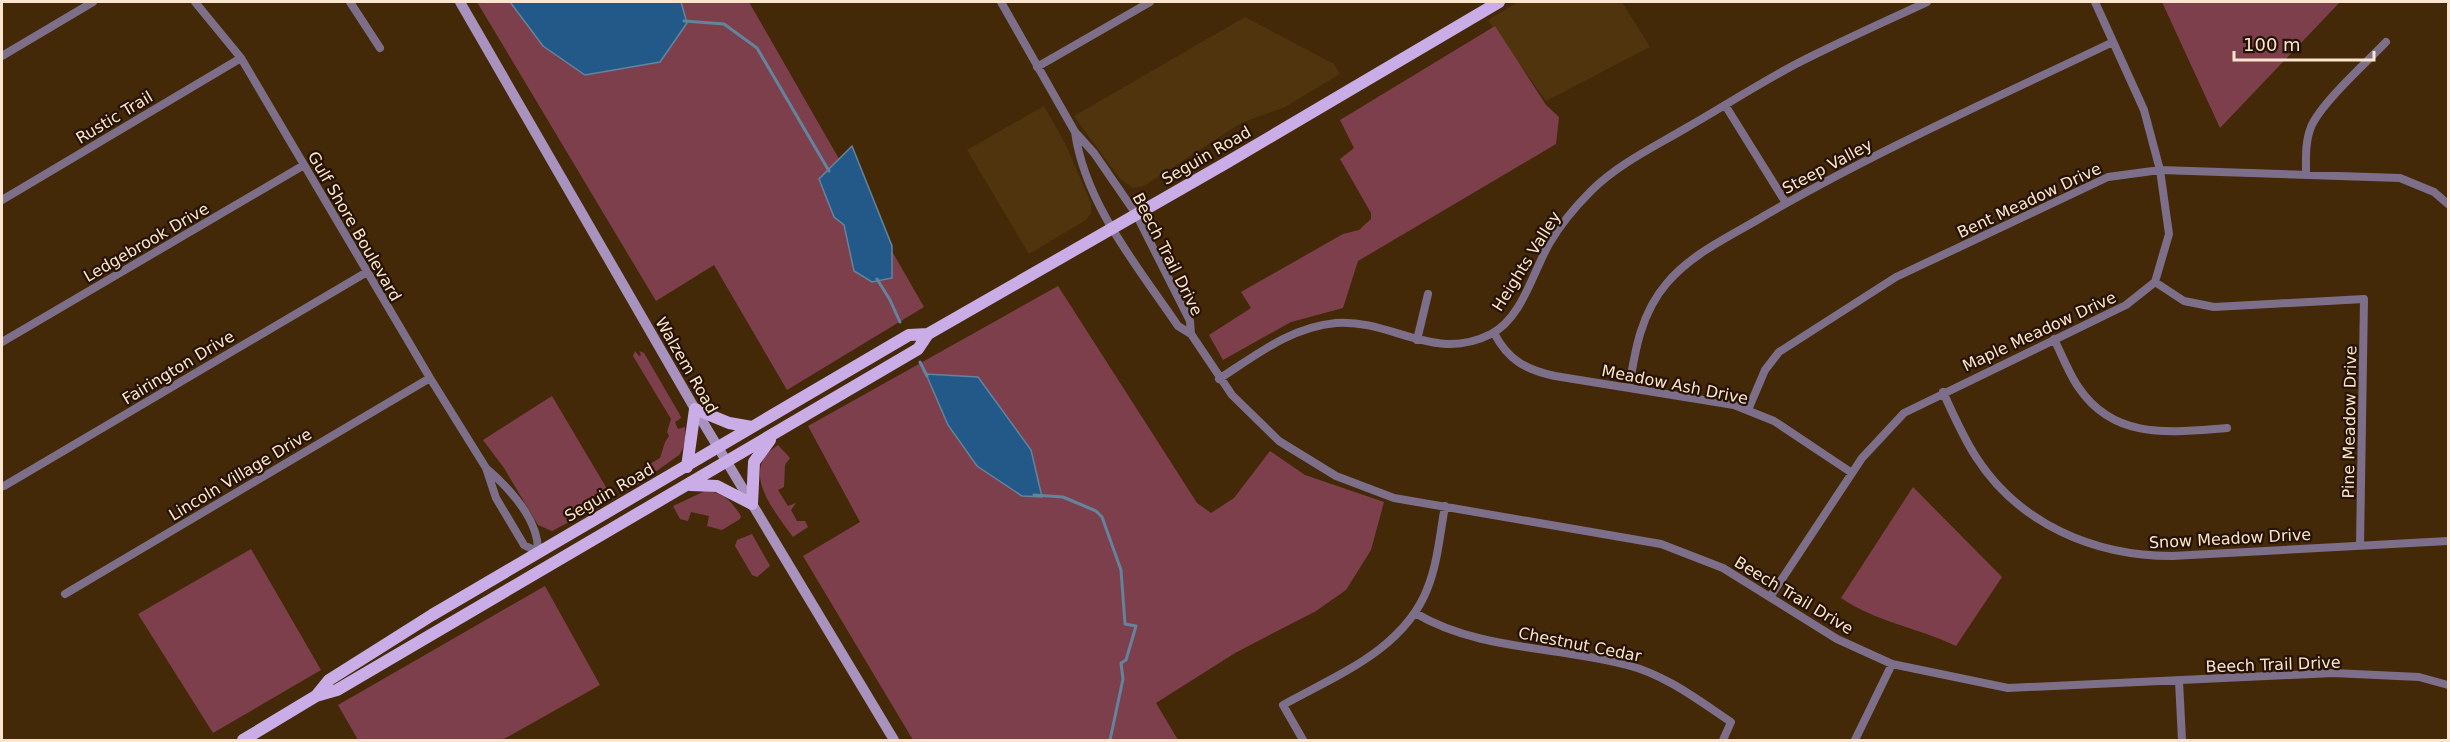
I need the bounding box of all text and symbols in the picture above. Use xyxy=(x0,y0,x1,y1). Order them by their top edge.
scale bar xyxy=(2234,24,2374,62)
text: 100 m xyxy=(2243,34,2301,55)
street label: Rustic Trail xyxy=(72,87,156,148)
street label: Seguin Road xyxy=(1158,122,1254,189)
street label: Steep Valley xyxy=(1779,135,1875,198)
street label: Gulf Shore Boulevard xyxy=(304,148,405,305)
street label: Bent Meadow Drive xyxy=(1954,159,2104,242)
street label: Beech Trail Drive xyxy=(1128,190,1207,319)
street label: Ledgebrook Drive xyxy=(80,199,212,286)
street label: Heights Valley xyxy=(1488,208,1565,315)
street label: Maple Meadow Drive xyxy=(1959,287,2119,375)
street label: Walzem Road xyxy=(651,314,722,417)
street label: Fairington Drive xyxy=(119,327,238,408)
street label: Pine Meadow Drive xyxy=(2339,345,2360,499)
street label: Meadow Ash Drive xyxy=(1600,361,1750,408)
street label: Lincoln Village Drive xyxy=(165,424,315,525)
street label: Seguin Road xyxy=(561,459,657,526)
street label: Snow Meadow Drive xyxy=(2148,525,2312,552)
street label: Beech Trail Drive xyxy=(1731,552,1857,638)
street label: Chestnut Cedar xyxy=(1517,623,1643,666)
street label: Beech Trail Drive xyxy=(2205,653,2341,676)

